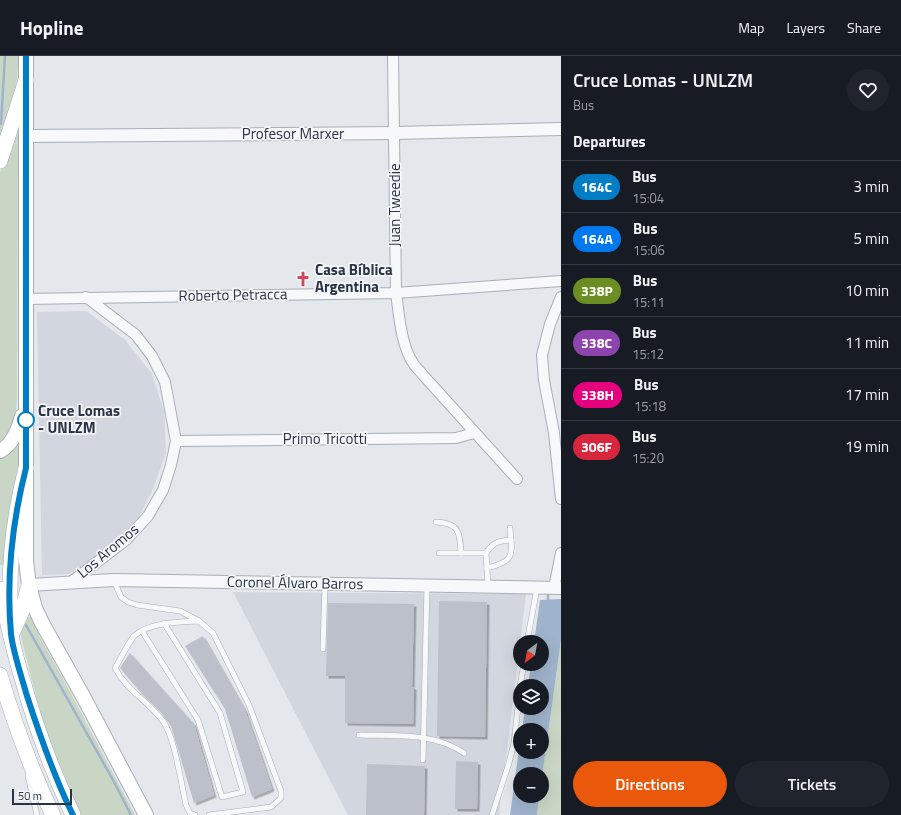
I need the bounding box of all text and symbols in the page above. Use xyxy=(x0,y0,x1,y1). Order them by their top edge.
text: Hopline xyxy=(20,13,83,42)
text: Map xyxy=(738,17,764,38)
text: Layers xyxy=(786,17,825,38)
text: Share xyxy=(847,17,881,38)
text: Cruce Lomas - UNLZM xyxy=(573,65,753,94)
button: heart xyxy=(847,69,889,111)
text: Bus xyxy=(573,95,594,115)
street label: Profesor Marxer xyxy=(242,122,344,145)
text: Departures xyxy=(573,130,646,153)
street label: Juan Tweedie xyxy=(383,163,406,247)
text: Bus xyxy=(632,165,657,188)
text: 3 min xyxy=(853,175,889,198)
text: 164C xyxy=(581,176,612,197)
text: 15:04 xyxy=(632,188,664,208)
text: Bus xyxy=(633,217,657,240)
text: 5 min xyxy=(853,227,889,250)
text: 164A xyxy=(581,228,613,249)
text: 15:06 xyxy=(633,240,665,260)
place label: Casa Bíblica Argentina xyxy=(315,258,393,298)
text: Bus xyxy=(633,269,657,292)
church icon: Casa Bíblica Argentina xyxy=(294,270,312,288)
text: 10 min xyxy=(845,279,889,302)
text: 338P xyxy=(581,280,613,301)
street label: Roberto Petracca xyxy=(178,282,288,307)
text: 15:11 xyxy=(633,292,665,312)
text: Bus xyxy=(632,321,657,344)
text: 11 min xyxy=(845,331,889,354)
text: 338C xyxy=(581,332,612,353)
text: 15:12 xyxy=(632,344,664,364)
text: Bus xyxy=(634,373,659,396)
text: 17 min xyxy=(845,383,889,406)
text: 338H xyxy=(581,384,614,405)
text: 15:18 xyxy=(634,396,666,416)
place label: Cruce Lomas - UNLZM xyxy=(38,399,120,439)
marker: Cruce Lomas - UNLZM xyxy=(17,411,35,429)
text: Bus xyxy=(632,425,656,448)
street label: Primo Tricotti xyxy=(283,427,367,450)
text: 19 min xyxy=(845,435,889,458)
text: 306F xyxy=(581,436,612,457)
text: 15:20 xyxy=(632,448,664,468)
street label: Los Aromos xyxy=(72,518,144,583)
street label: Coronel Álvaro Barros xyxy=(227,570,363,595)
north arrow xyxy=(513,635,549,671)
map controls xyxy=(513,635,549,803)
button: layers xyxy=(513,679,549,715)
button: + xyxy=(513,723,549,759)
button: Directions xyxy=(573,761,727,807)
button: Tickets xyxy=(735,761,889,807)
button: − xyxy=(513,767,549,803)
scale bar xyxy=(12,787,72,806)
text: 50 m xyxy=(18,788,42,804)

